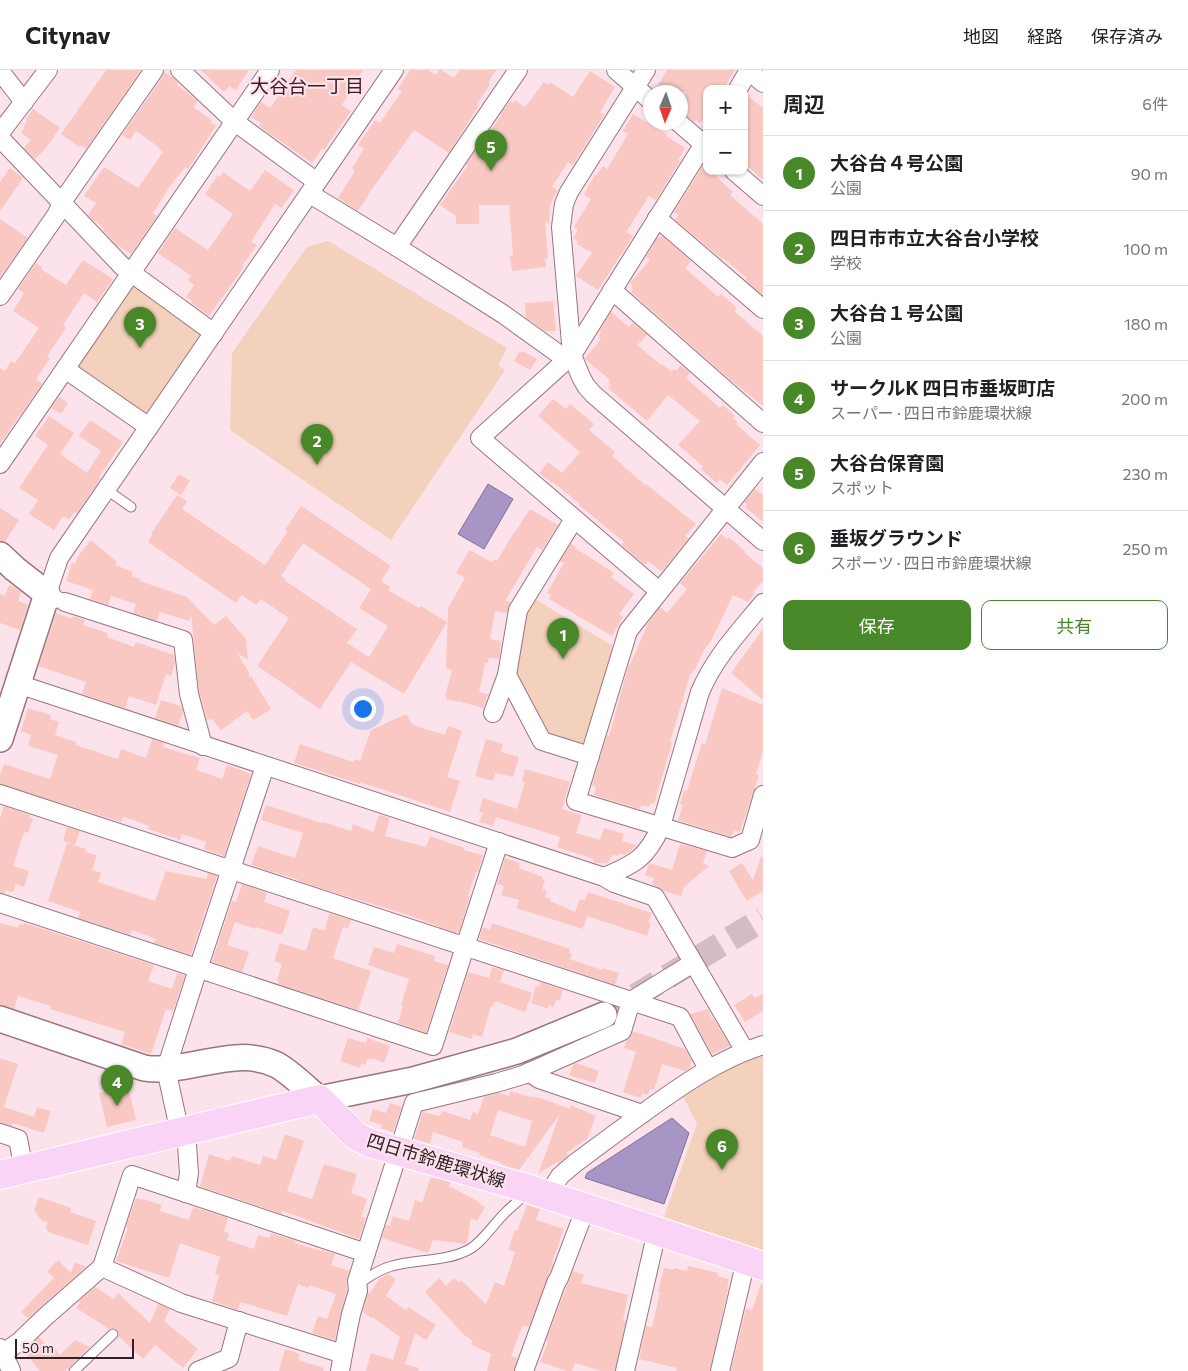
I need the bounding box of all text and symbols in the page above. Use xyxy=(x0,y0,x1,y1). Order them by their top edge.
text: Citynav xyxy=(25,20,111,49)
text: 地図 xyxy=(963,25,999,47)
text: 経路 xyxy=(1027,25,1063,47)
text: 保存済み xyxy=(1091,25,1163,47)
district label: 大谷台一丁目 xyxy=(250,74,364,97)
north arrow xyxy=(643,85,688,130)
map controls xyxy=(703,85,748,175)
button: + xyxy=(703,85,748,130)
text: 周辺 xyxy=(783,91,825,116)
text: 6件 xyxy=(1142,94,1168,113)
pin: 5 xyxy=(475,130,507,171)
button: − xyxy=(703,130,748,175)
text: 大谷台４号公園 xyxy=(830,151,963,174)
text: 1 xyxy=(795,164,803,183)
text: 90 m xyxy=(1131,164,1168,183)
text: 公園 xyxy=(830,178,862,197)
text: 四日市市立大谷台小学校 xyxy=(830,226,1039,249)
text: 2 xyxy=(794,239,804,258)
text: 100 m xyxy=(1123,239,1168,258)
text: 学校 xyxy=(830,253,862,272)
text: 大谷台１号公園 xyxy=(830,301,963,324)
pin: 3 xyxy=(124,307,156,348)
text: 3 xyxy=(794,314,804,333)
text: 180 m xyxy=(1124,314,1168,333)
text: 公園 xyxy=(830,328,862,347)
text: サークルK 四日市垂坂町店 xyxy=(830,376,1055,399)
text: 4 xyxy=(794,389,804,408)
text: 200 m xyxy=(1121,389,1168,408)
text: スーパー · 四日市鈴鹿環状線 xyxy=(830,403,1032,422)
pin: 2 xyxy=(301,424,333,465)
text: 大谷台保育園 xyxy=(830,451,944,474)
text: 5 xyxy=(794,464,804,483)
text: 230 m xyxy=(1123,464,1168,483)
text: スポット xyxy=(830,478,894,497)
text: 垂坂グラウンド xyxy=(830,526,963,549)
text: 6 xyxy=(794,539,804,558)
text: 250 m xyxy=(1122,539,1168,558)
text: スポーツ · 四日市鈴鹿環状線 xyxy=(830,553,1032,572)
button: 保存 xyxy=(783,600,971,650)
button: 共有 xyxy=(981,600,1168,650)
pin: 1 xyxy=(547,618,579,659)
your location xyxy=(350,696,376,722)
pin: 4 xyxy=(101,1065,133,1106)
street label: 四日市鈴鹿環状線 xyxy=(364,1128,508,1192)
pin: 6 xyxy=(706,1129,738,1170)
scale bar xyxy=(15,1336,134,1359)
text: 50 m xyxy=(22,1339,54,1356)

